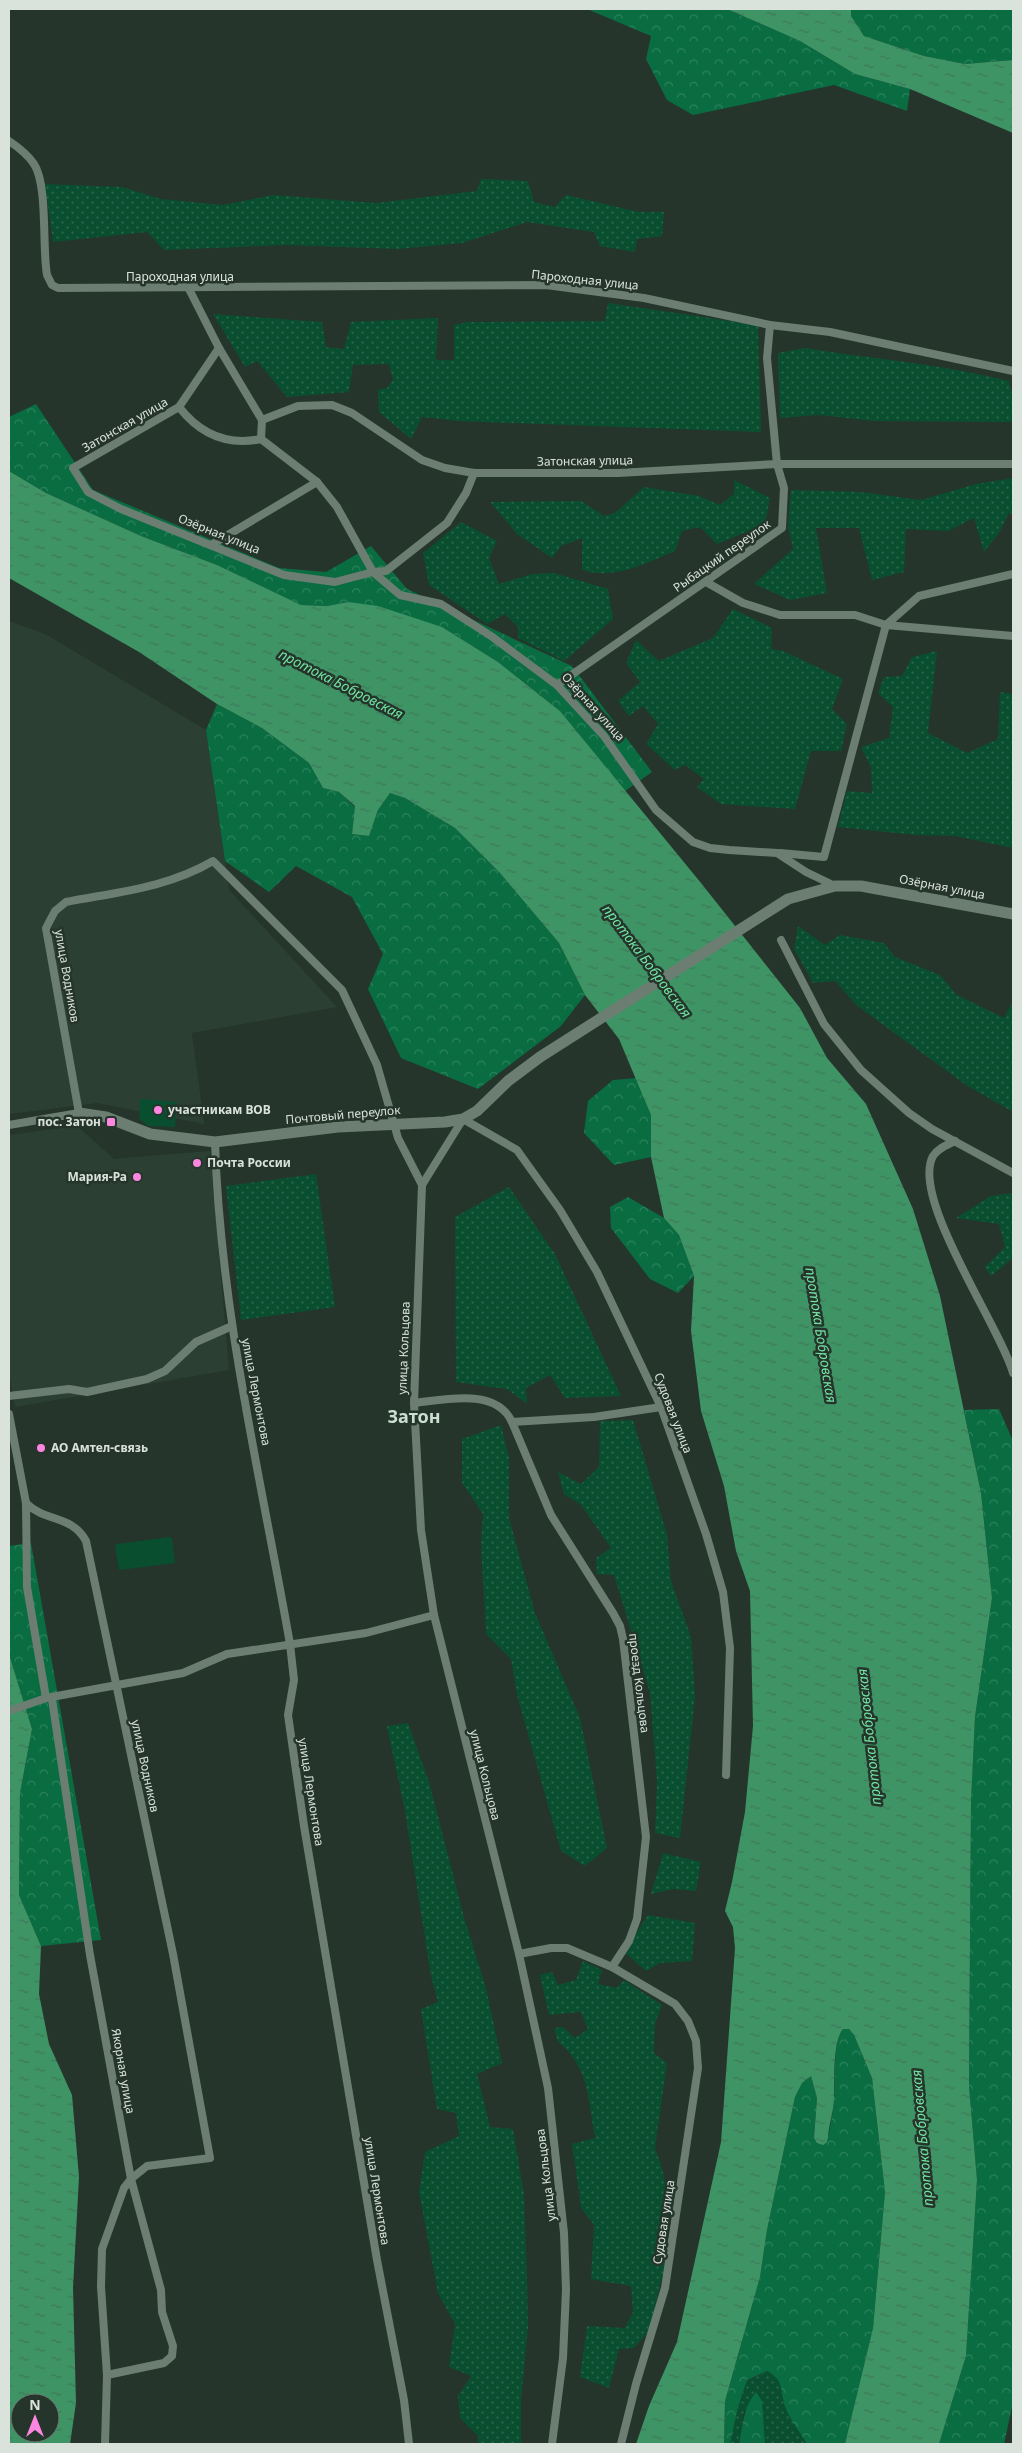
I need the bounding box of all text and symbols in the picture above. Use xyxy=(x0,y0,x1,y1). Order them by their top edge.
street label: Пароходная улица xyxy=(530,265,640,294)
street label: Пароходная улица xyxy=(126,268,234,285)
street label: Затонская улица xyxy=(79,393,171,456)
street label: Затонская улица xyxy=(537,451,633,470)
street label: Озёрная улица xyxy=(176,509,263,558)
street label: Рыбацкий переулок xyxy=(670,515,774,596)
water label: протока Бобровская xyxy=(276,644,406,723)
street label: Озёрная улица xyxy=(558,669,629,745)
street label: Озёрная улица xyxy=(898,870,986,903)
water label: протока Бобровская xyxy=(599,900,696,1021)
street label: улица Водников xyxy=(51,928,84,1024)
place label: участникам ВОВ xyxy=(167,1101,271,1118)
street label: Почтовый переулок xyxy=(285,1101,402,1128)
marker: участникам ВОВ xyxy=(152,1104,164,1116)
place label: пос. Затон xyxy=(38,1113,101,1130)
marker: пос. Затон xyxy=(105,1116,117,1128)
place label: Почта России xyxy=(207,1154,291,1171)
marker: Почта России xyxy=(191,1157,203,1169)
place label: Мария-Ра xyxy=(67,1168,127,1185)
marker: Мария-Ра xyxy=(131,1171,143,1183)
water label: протока Бобровская xyxy=(801,1266,842,1404)
street label: улица Кольцова xyxy=(393,1301,414,1395)
street label: улица Лермонтова xyxy=(238,1337,275,1447)
street label: Судовая улица xyxy=(650,1370,697,1456)
district label: Затон xyxy=(387,1404,441,1428)
place label: АО Амтел-связь xyxy=(51,1439,148,1456)
marker: АО Амтел-связь xyxy=(35,1442,47,1454)
street label: проезд Кольцова xyxy=(625,1632,654,1734)
water label: протока Бобровская xyxy=(852,1668,885,1806)
street label: улица Водников xyxy=(127,1718,164,1814)
street label: улица Кольцова xyxy=(466,1728,505,1822)
street label: улица Лермонтова xyxy=(295,1737,328,1847)
street label: Якорная улица xyxy=(108,2027,139,2115)
water label: протока Бобровская xyxy=(906,2069,937,2207)
street label: улица Кольцова xyxy=(531,2128,560,2222)
street label: улица Лермонтова xyxy=(361,2136,394,2246)
street label: Судовая улица xyxy=(648,2179,679,2265)
north arrow xyxy=(10,2393,60,2443)
text: N xyxy=(29,2395,41,2414)

